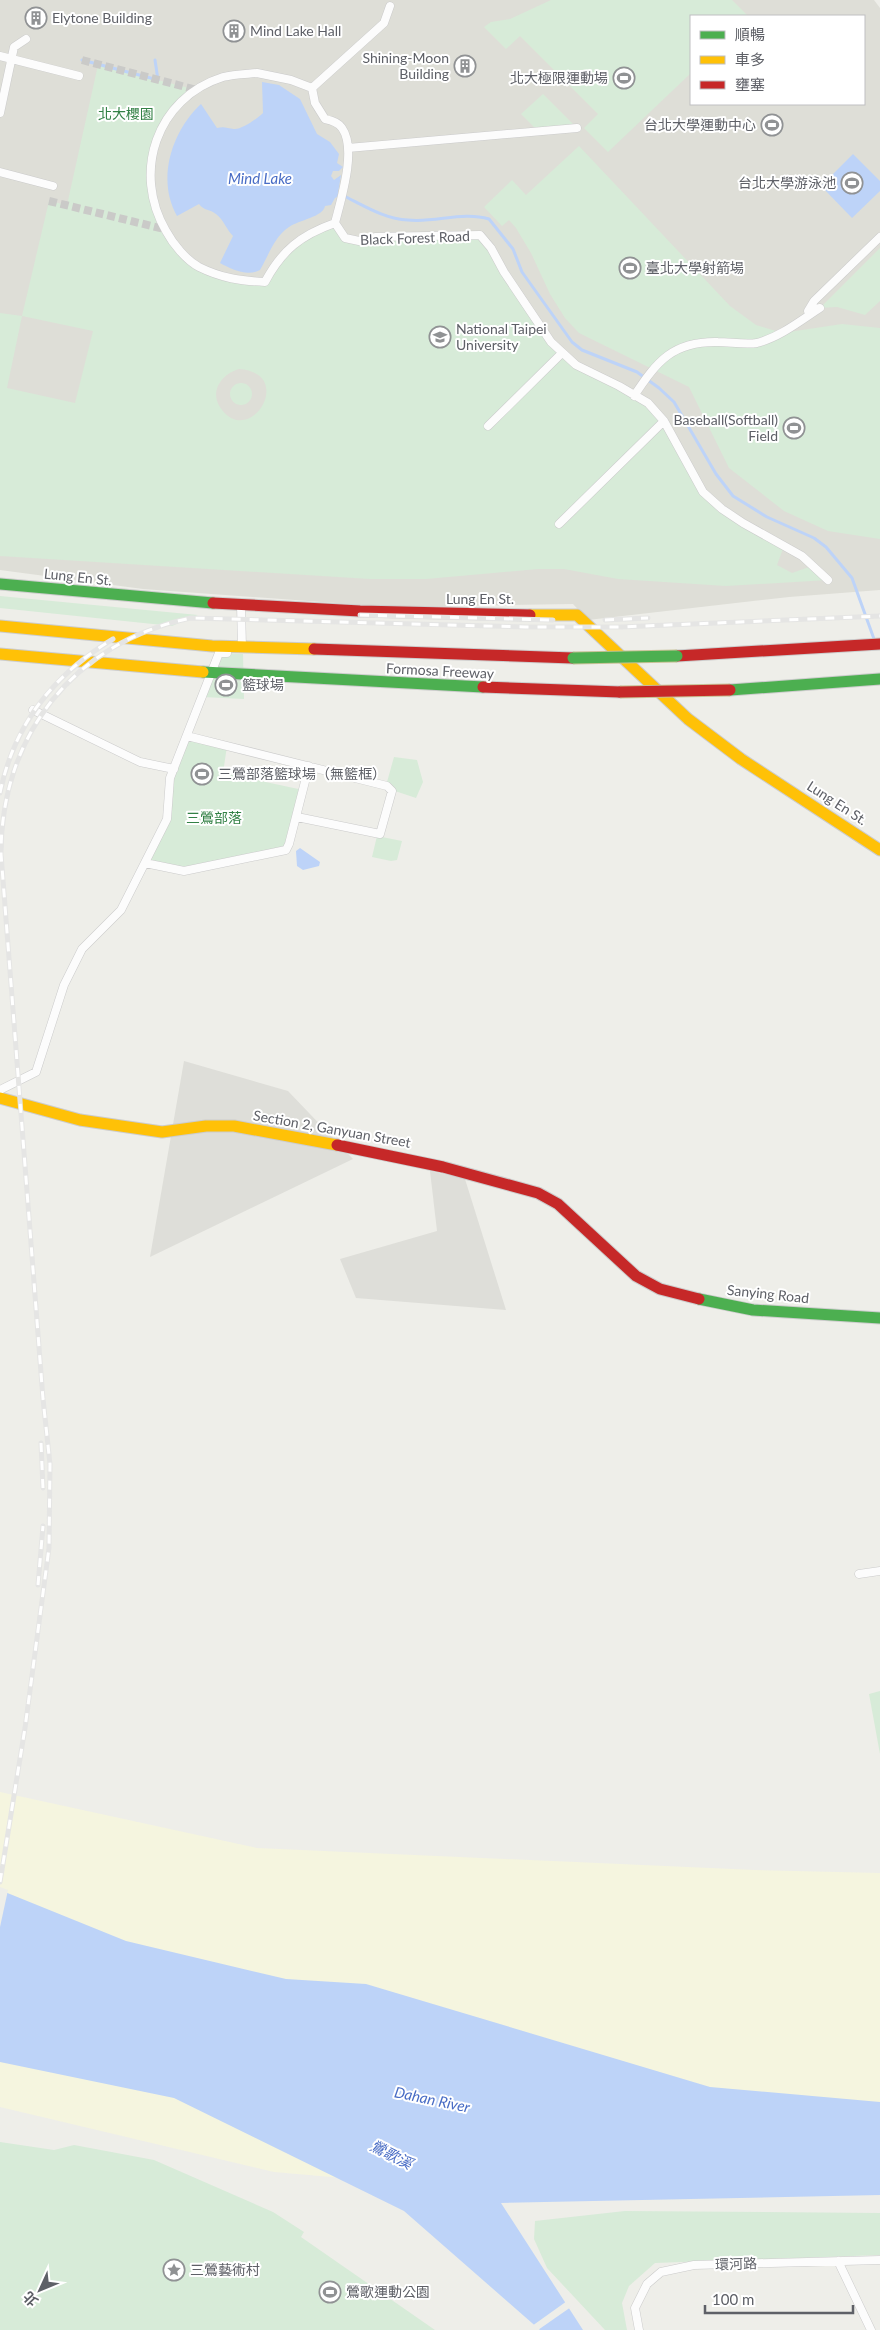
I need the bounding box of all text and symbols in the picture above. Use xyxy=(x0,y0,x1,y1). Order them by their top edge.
building icon: Elytone Building xyxy=(24,6,48,30)
place label: Elytone Building xyxy=(52,9,152,26)
legend xyxy=(690,15,865,105)
building icon: Mind Lake Hall xyxy=(222,19,246,43)
place label: Mind Lake Hall xyxy=(250,22,341,39)
text: 順暢 xyxy=(735,25,765,43)
place label: Shining-Moon Building xyxy=(362,49,449,82)
text: 車多 xyxy=(735,50,765,68)
building icon: Shining-Moon Building xyxy=(453,54,477,78)
sports icon: 北大極限運動場 xyxy=(612,66,636,90)
place label: 北大極限運動場 xyxy=(510,69,608,86)
text: 壅塞 xyxy=(735,75,765,93)
park label: 北大櫻園 xyxy=(98,105,154,122)
sports icon: 台北大學運動中心 xyxy=(760,113,784,137)
place label: 台北大學運動中心 xyxy=(644,116,756,133)
water label: Mind Lake xyxy=(228,169,292,187)
sports icon: 台北大學游泳池 xyxy=(840,171,864,195)
place label: 台北大學游泳池 xyxy=(738,174,836,191)
street label: Black Forest Road xyxy=(360,227,470,248)
sports icon: 臺北大學射箭場 xyxy=(618,256,642,280)
place label: 臺北大學射箭場 xyxy=(646,259,744,276)
place label: National Taipei University xyxy=(456,320,547,353)
school or university icon: National Taipei University xyxy=(428,325,452,349)
place label: Baseball(Softball) Field xyxy=(673,411,778,444)
sports icon: Baseball(Softball) Field xyxy=(782,416,806,440)
street label: Lung En St. xyxy=(43,564,113,589)
street label: Lung En St. xyxy=(446,590,514,607)
street label: Formosa Freeway xyxy=(386,659,495,682)
sports icon: 籃球場 xyxy=(214,673,238,697)
place label: 籃球場 xyxy=(242,676,284,693)
sports icon: 三鶯部落籃球場（無籃框） xyxy=(190,762,214,786)
place label: 三鶯部落籃球場（無籃框） xyxy=(218,765,386,782)
street label: Lung En St. xyxy=(804,777,870,828)
park label: 三鶯部落 xyxy=(186,809,242,826)
street label: Section 2, Ganyuan Street xyxy=(252,1106,412,1151)
street label: Sanying Road xyxy=(726,1281,810,1306)
water label: Dahan River xyxy=(393,2082,472,2116)
water label: 鶯歌溪 xyxy=(367,2136,417,2173)
street label: 環河路 xyxy=(715,2254,757,2273)
place icon: 三鶯藝術村 xyxy=(162,2258,186,2282)
place label: 三鶯藝術村 xyxy=(190,2261,260,2278)
north arrow xyxy=(15,2265,65,2315)
sports icon: 鶯歌運動公園 xyxy=(318,2280,342,2304)
scale bar xyxy=(705,2282,852,2314)
place label: 鶯歌運動公園 xyxy=(346,2283,430,2300)
text: 北 xyxy=(19,2288,41,2310)
text: 100 m xyxy=(712,2290,754,2308)

